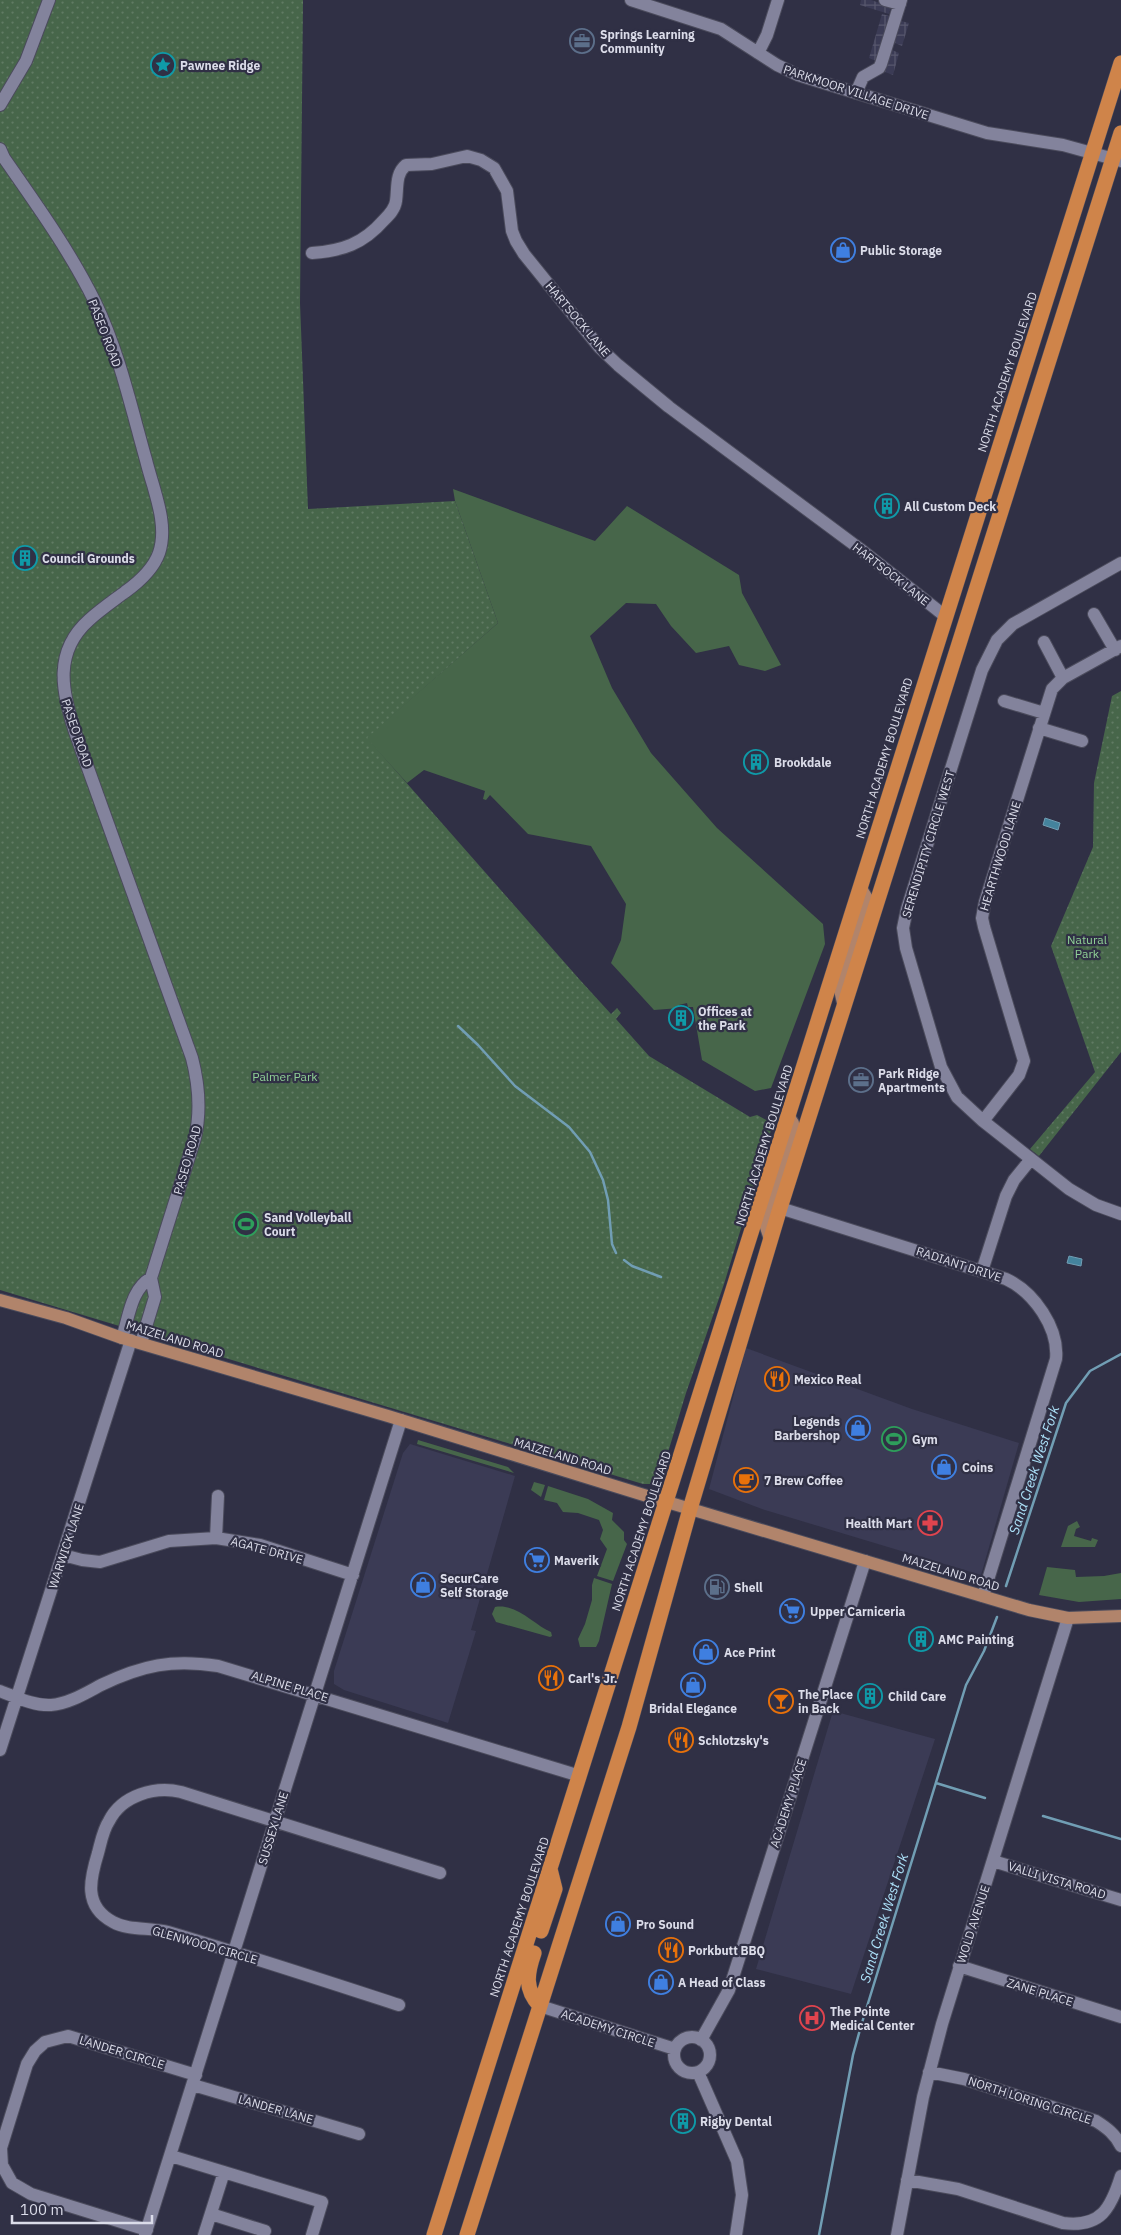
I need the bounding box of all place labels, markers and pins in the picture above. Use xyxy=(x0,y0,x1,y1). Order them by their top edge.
place label: Springs Learning Community xyxy=(600,27,695,56)
office icon: Springs Learning Community xyxy=(569,28,595,54)
place icon: Pawnee Ridge xyxy=(150,52,176,78)
place label: Pawnee Ridge xyxy=(180,58,260,73)
shop icon: Public Storage xyxy=(830,237,856,263)
place label: Public Storage xyxy=(860,243,942,258)
building icon: All Custom Deck xyxy=(874,493,900,519)
place label: All Custom Deck xyxy=(904,499,996,514)
building icon: Council Grounds xyxy=(12,545,38,571)
place label: Council Grounds xyxy=(42,551,135,566)
building icon: Brookdale xyxy=(743,749,769,775)
place label: Brookdale xyxy=(774,755,832,770)
place label: Offices at the Park xyxy=(698,1004,752,1033)
building icon: Offices at the Park xyxy=(668,1005,694,1031)
place label: Park Ridge Apartments xyxy=(878,1066,945,1095)
office icon: Park Ridge Apartments xyxy=(848,1067,874,1093)
place label: Sand Volleyball Court xyxy=(264,1210,352,1239)
sports icon: Sand Volleyball Court xyxy=(233,1211,259,1237)
restaurant icon: Mexico Real xyxy=(764,1366,790,1392)
place label: Mexico Real xyxy=(794,1372,862,1387)
place label: Legends Barbershop xyxy=(774,1414,840,1443)
shop icon: Legends Barbershop xyxy=(845,1415,871,1441)
sports icon: Gym xyxy=(881,1426,907,1452)
place label: Gym xyxy=(912,1432,938,1447)
shop icon: Coins xyxy=(931,1454,957,1480)
place label: Coins xyxy=(962,1460,993,1475)
cafe icon: 7 Brew Coffee xyxy=(733,1467,759,1493)
place label: 7 Brew Coffee xyxy=(764,1473,843,1488)
pharmacy icon: Health Mart xyxy=(917,1510,943,1536)
place label: Health Mart xyxy=(845,1516,912,1531)
supermarket icon: Maverik xyxy=(524,1547,550,1573)
place label: Maverik xyxy=(554,1553,599,1568)
place label: SecurCare Self Storage xyxy=(440,1571,509,1600)
shop icon: SecurCare Self Storage xyxy=(410,1572,436,1598)
fuel station icon: Shell xyxy=(704,1574,730,1600)
place label: Shell xyxy=(734,1580,763,1595)
supermarket icon: Upper Carniceria xyxy=(779,1598,805,1624)
place label: Upper Carniceria xyxy=(810,1604,906,1619)
building icon: AMC Painting xyxy=(908,1626,934,1652)
place label: AMC Painting xyxy=(938,1632,1014,1647)
shop icon: Ace Print xyxy=(693,1639,719,1665)
place label: Ace Print xyxy=(724,1645,776,1660)
restaurant icon: Carl's Jr. xyxy=(538,1665,564,1691)
place label: Carl's Jr. xyxy=(568,1671,618,1686)
shop icon: Bridal Elegance xyxy=(680,1672,706,1698)
building icon: Child Care xyxy=(857,1683,883,1709)
place label: The Place in Back xyxy=(798,1687,853,1716)
bar icon: The Place in Back xyxy=(768,1688,794,1714)
place label: Child Care xyxy=(888,1689,947,1704)
place label: Bridal Elegance xyxy=(649,1701,737,1716)
restaurant icon: Schlotzsky's xyxy=(668,1727,694,1753)
place label: Schlotzsky's xyxy=(698,1733,769,1748)
shop icon: Pro Sound xyxy=(605,1911,631,1937)
place label: Pro Sound xyxy=(636,1917,694,1932)
restaurant icon: Porkbutt BBQ xyxy=(658,1937,684,1963)
place label: Porkbutt BBQ xyxy=(688,1943,765,1958)
shop icon: A Head of Class xyxy=(648,1969,674,1995)
place label: A Head of Class xyxy=(678,1975,766,1990)
place label: The Pointe Medical Center xyxy=(830,2004,915,2033)
hospital icon: The Pointe Medical Center xyxy=(799,2005,825,2031)
building icon: Rigby Dental xyxy=(670,2108,696,2134)
place label: Rigby Dental xyxy=(700,2114,772,2129)

